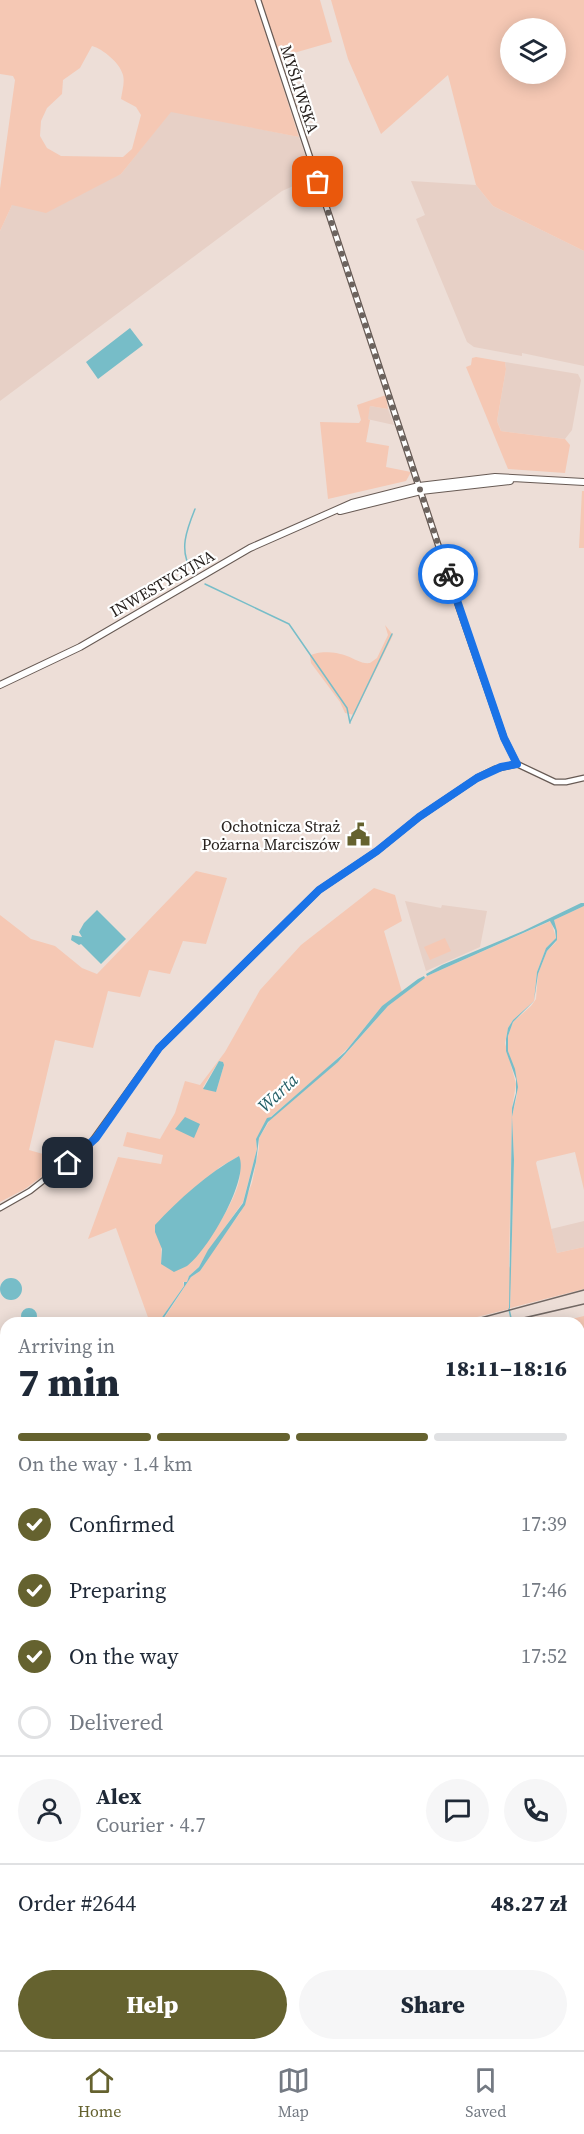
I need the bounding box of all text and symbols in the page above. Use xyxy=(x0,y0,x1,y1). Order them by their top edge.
map controls xyxy=(500,18,566,84)
button: layers xyxy=(500,18,566,84)
street label: MYŚLIWSKA xyxy=(275,42,325,136)
pin xyxy=(292,156,343,207)
icon: bag xyxy=(301,165,334,198)
street label: INWESTYCYJNA xyxy=(106,544,219,622)
courier xyxy=(418,544,478,604)
icon: bike xyxy=(432,558,465,591)
place label: Ochotnicza Straż Pożarna Marciszów xyxy=(202,815,341,855)
public building icon: Ochotnicza Straż Pożarna Marciszów xyxy=(345,822,371,848)
water label: Warta xyxy=(252,1067,304,1118)
pin xyxy=(42,1137,93,1188)
icon: home xyxy=(51,1146,84,1179)
text: Arriving in xyxy=(18,1332,115,1360)
text: 18:11–18:16 xyxy=(445,1353,567,1383)
text: 7 min xyxy=(18,1356,120,1409)
text: On the way · 1.4 km xyxy=(18,1450,192,1478)
icon: check xyxy=(18,1508,51,1541)
text: Confirmed xyxy=(69,1509,174,1539)
text: 17:39 xyxy=(521,1510,567,1538)
icon: check xyxy=(18,1574,51,1607)
text: Preparing xyxy=(69,1575,166,1605)
text: 17:46 xyxy=(521,1576,567,1604)
icon: check xyxy=(18,1640,51,1673)
text: On the way xyxy=(69,1641,178,1671)
text: 17:52 xyxy=(521,1642,567,1670)
text: Delivered xyxy=(69,1707,163,1737)
button: person xyxy=(18,1779,81,1842)
button: chat xyxy=(426,1779,489,1842)
button: phone xyxy=(504,1779,567,1842)
text: Alex xyxy=(96,1781,141,1811)
text: Courier · 4.7 xyxy=(96,1811,205,1839)
text: Order #2644 xyxy=(18,1888,136,1918)
text: 48.27 zł xyxy=(491,1888,567,1918)
button: Help xyxy=(18,1970,287,2039)
button: Share xyxy=(299,1970,567,2039)
tab: Home xyxy=(78,2064,121,2122)
tab: Map xyxy=(277,2064,310,2122)
tab: Saved xyxy=(465,2064,506,2122)

